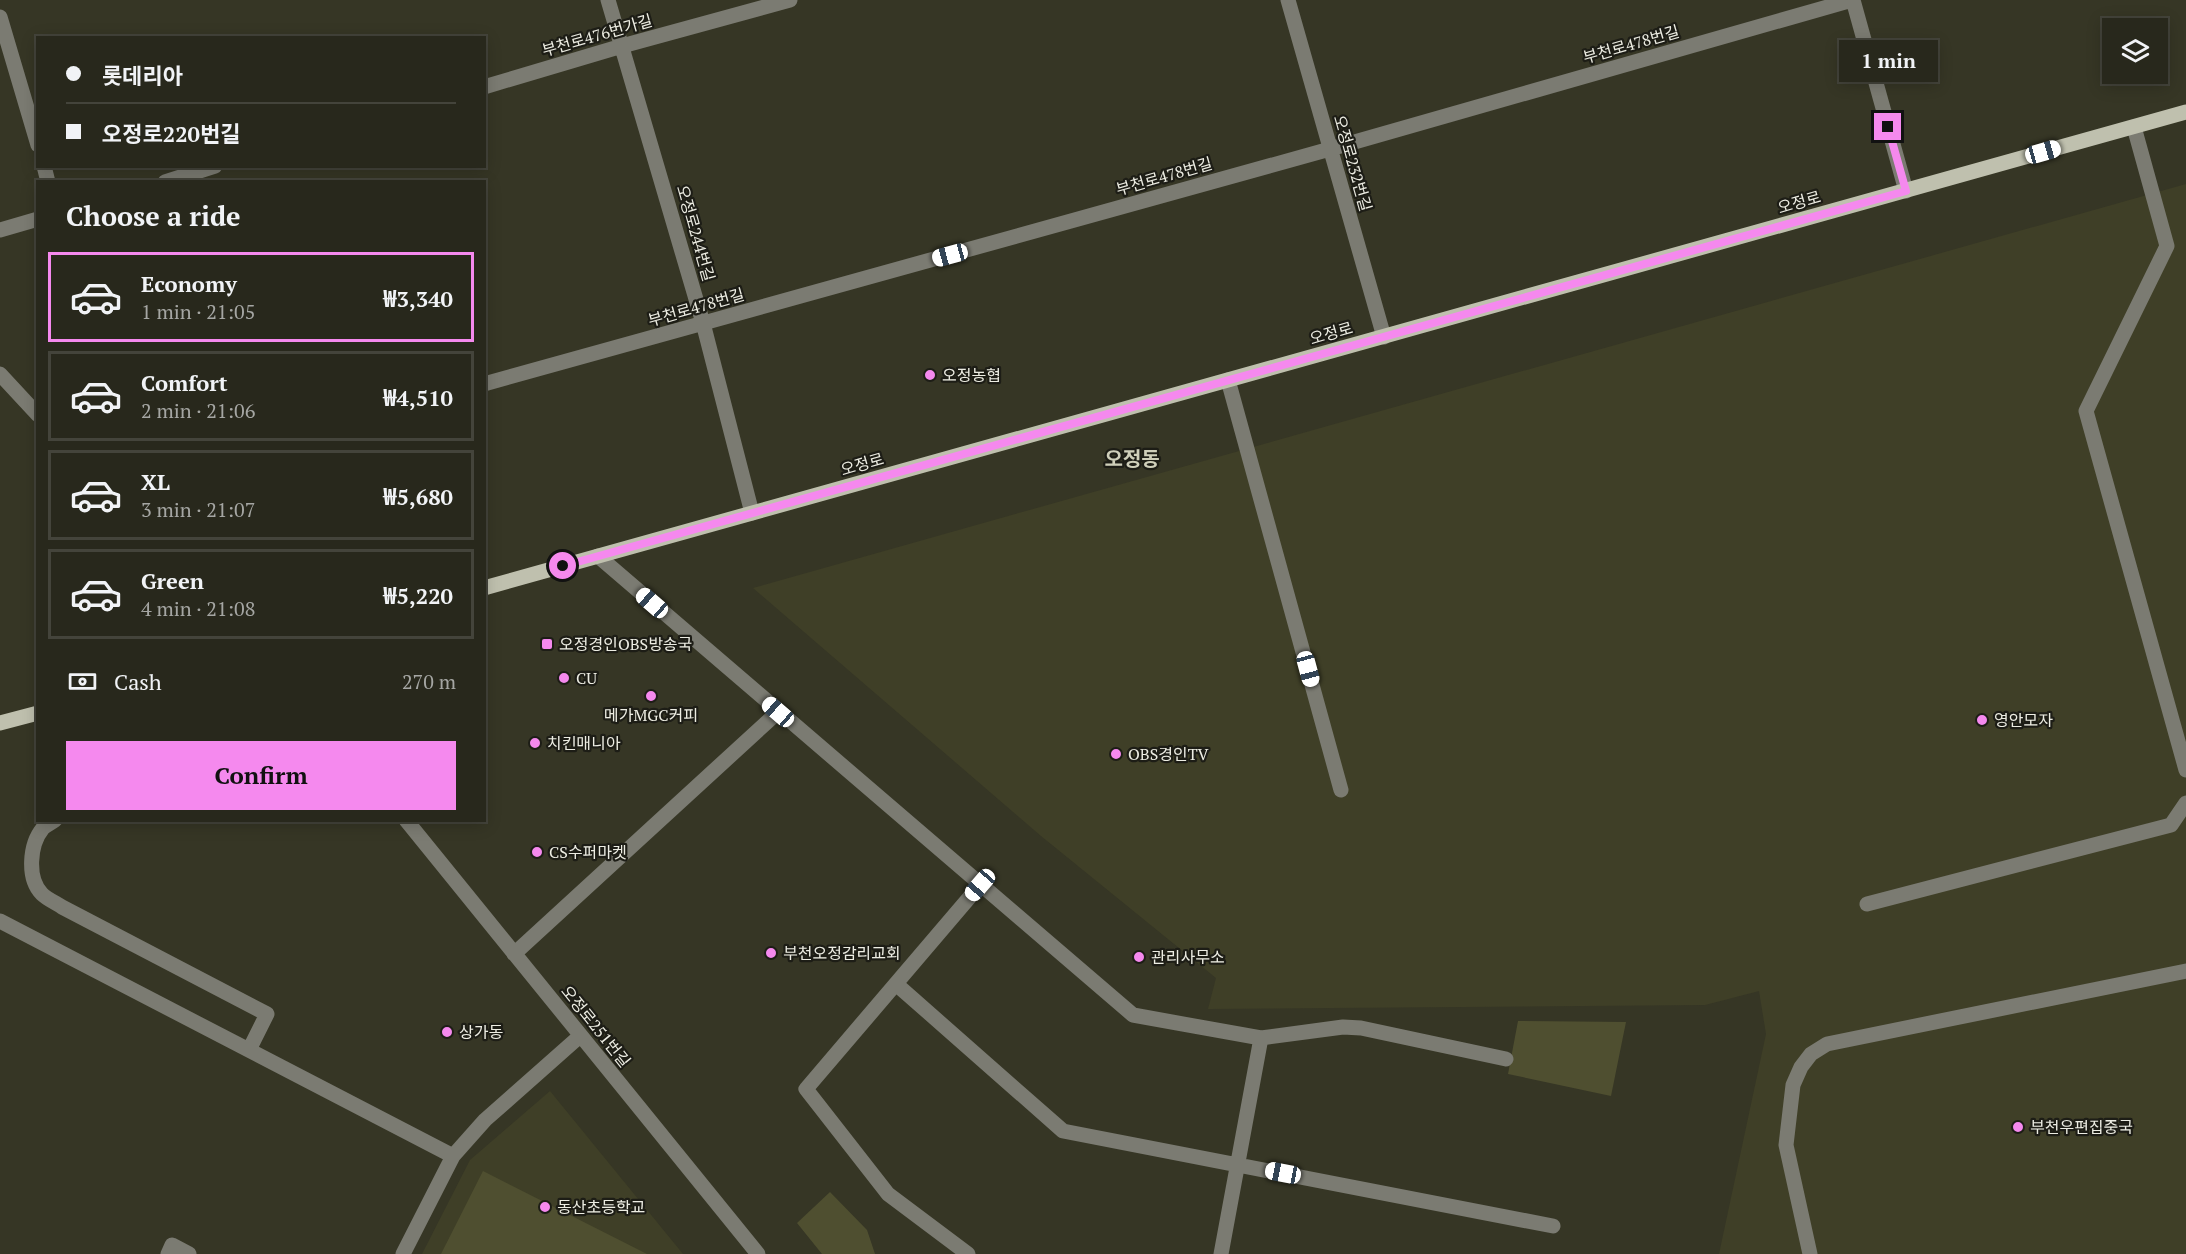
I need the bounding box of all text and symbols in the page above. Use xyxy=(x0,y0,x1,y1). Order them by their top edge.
street label: 부천로476번가길 xyxy=(539,9,655,61)
map controls xyxy=(2102,18,2168,84)
button: layers xyxy=(2102,18,2168,84)
street label: 부천로478번길 xyxy=(1580,20,1682,68)
callout: 1 min xyxy=(1838,40,1938,82)
text: 1 min xyxy=(1861,47,1916,74)
text: 롯데리아 xyxy=(102,61,183,90)
street label: 오정로232번길 xyxy=(1329,112,1377,214)
route end xyxy=(1874,113,1901,140)
text: 오정로220번길 xyxy=(102,119,241,148)
car xyxy=(2023,138,2063,166)
street label: 부천로478번길 xyxy=(1113,152,1215,200)
street label: 오정로244번길 xyxy=(672,182,720,284)
street label: 오정로 xyxy=(1775,185,1824,219)
text: Choose a ride xyxy=(66,198,241,234)
car xyxy=(930,242,970,268)
text: Economy xyxy=(141,269,237,298)
icon: car xyxy=(69,270,123,324)
street label: 부천로478번길 xyxy=(645,283,747,331)
text: ₩3,340 xyxy=(383,284,453,313)
text: 1 min · 21:05 xyxy=(141,298,255,325)
street label: 오정로 xyxy=(1307,316,1356,350)
place label: 오정농협 xyxy=(942,364,1001,386)
text: Comfort xyxy=(141,368,227,397)
marker: 오정농협 xyxy=(923,368,937,382)
icon: car xyxy=(69,369,123,423)
text: ₩4,510 xyxy=(383,383,453,412)
text: 2 min · 21:06 xyxy=(141,397,255,424)
district label: 오정동 xyxy=(1104,445,1160,472)
street label: 오정로 xyxy=(838,447,887,481)
text: XL xyxy=(141,467,170,496)
icon: car xyxy=(69,468,123,522)
text: ₩5,680 xyxy=(383,482,453,511)
text: 3 min · 21:07 xyxy=(141,496,255,523)
route start xyxy=(549,552,576,579)
text: Green xyxy=(141,566,204,595)
icon: car xyxy=(69,567,123,621)
text: ₩5,220 xyxy=(383,581,453,610)
car xyxy=(633,584,671,622)
text: 4 min · 21:08 xyxy=(141,595,255,622)
place label: 오정경인OBS방송국 xyxy=(559,633,692,655)
marker: 오정경인OBS방송국 xyxy=(540,637,554,651)
car xyxy=(1295,649,1321,689)
icon: cash xyxy=(66,665,99,698)
text: Cash xyxy=(114,667,162,696)
place label: CU xyxy=(576,667,597,689)
text: 270 m xyxy=(402,668,456,695)
marker: CU xyxy=(557,671,571,685)
marker: 메가MGC커피 xyxy=(644,689,658,703)
car xyxy=(759,693,797,731)
place label: 메가MGC커피 xyxy=(604,704,698,726)
place label: 영안모자 xyxy=(1994,709,2053,731)
marker: 영안모자 xyxy=(1975,713,1989,727)
place label: 치킨매니아 xyxy=(547,732,621,754)
marker: 치킨매니아 xyxy=(528,736,542,750)
button: Confirm xyxy=(66,741,456,810)
place label: OBS경인TV xyxy=(1128,743,1209,765)
marker: OBS경인TV xyxy=(1109,747,1123,761)
place label: CS수퍼마켓 xyxy=(549,841,627,863)
marker: CS수퍼마켓 xyxy=(530,845,544,859)
car xyxy=(961,866,999,904)
place label: 부천오정감리교회 xyxy=(783,942,901,964)
marker: 부천오정감리교회 xyxy=(764,946,778,960)
place label: 관리사무소 xyxy=(1151,946,1225,968)
marker: 관리사무소 xyxy=(1132,950,1146,964)
street label: 오정로251번길 xyxy=(556,981,636,1071)
place label: 상가동 xyxy=(459,1021,503,1043)
marker: 상가동 xyxy=(440,1025,454,1039)
place label: 부천우편집중국 xyxy=(2030,1116,2133,1138)
marker: 부천우편집중국 xyxy=(2011,1120,2025,1134)
car xyxy=(1264,1161,1302,1185)
place label: 동산초등학교 xyxy=(557,1196,645,1218)
marker: 동산초등학교 xyxy=(538,1200,552,1214)

